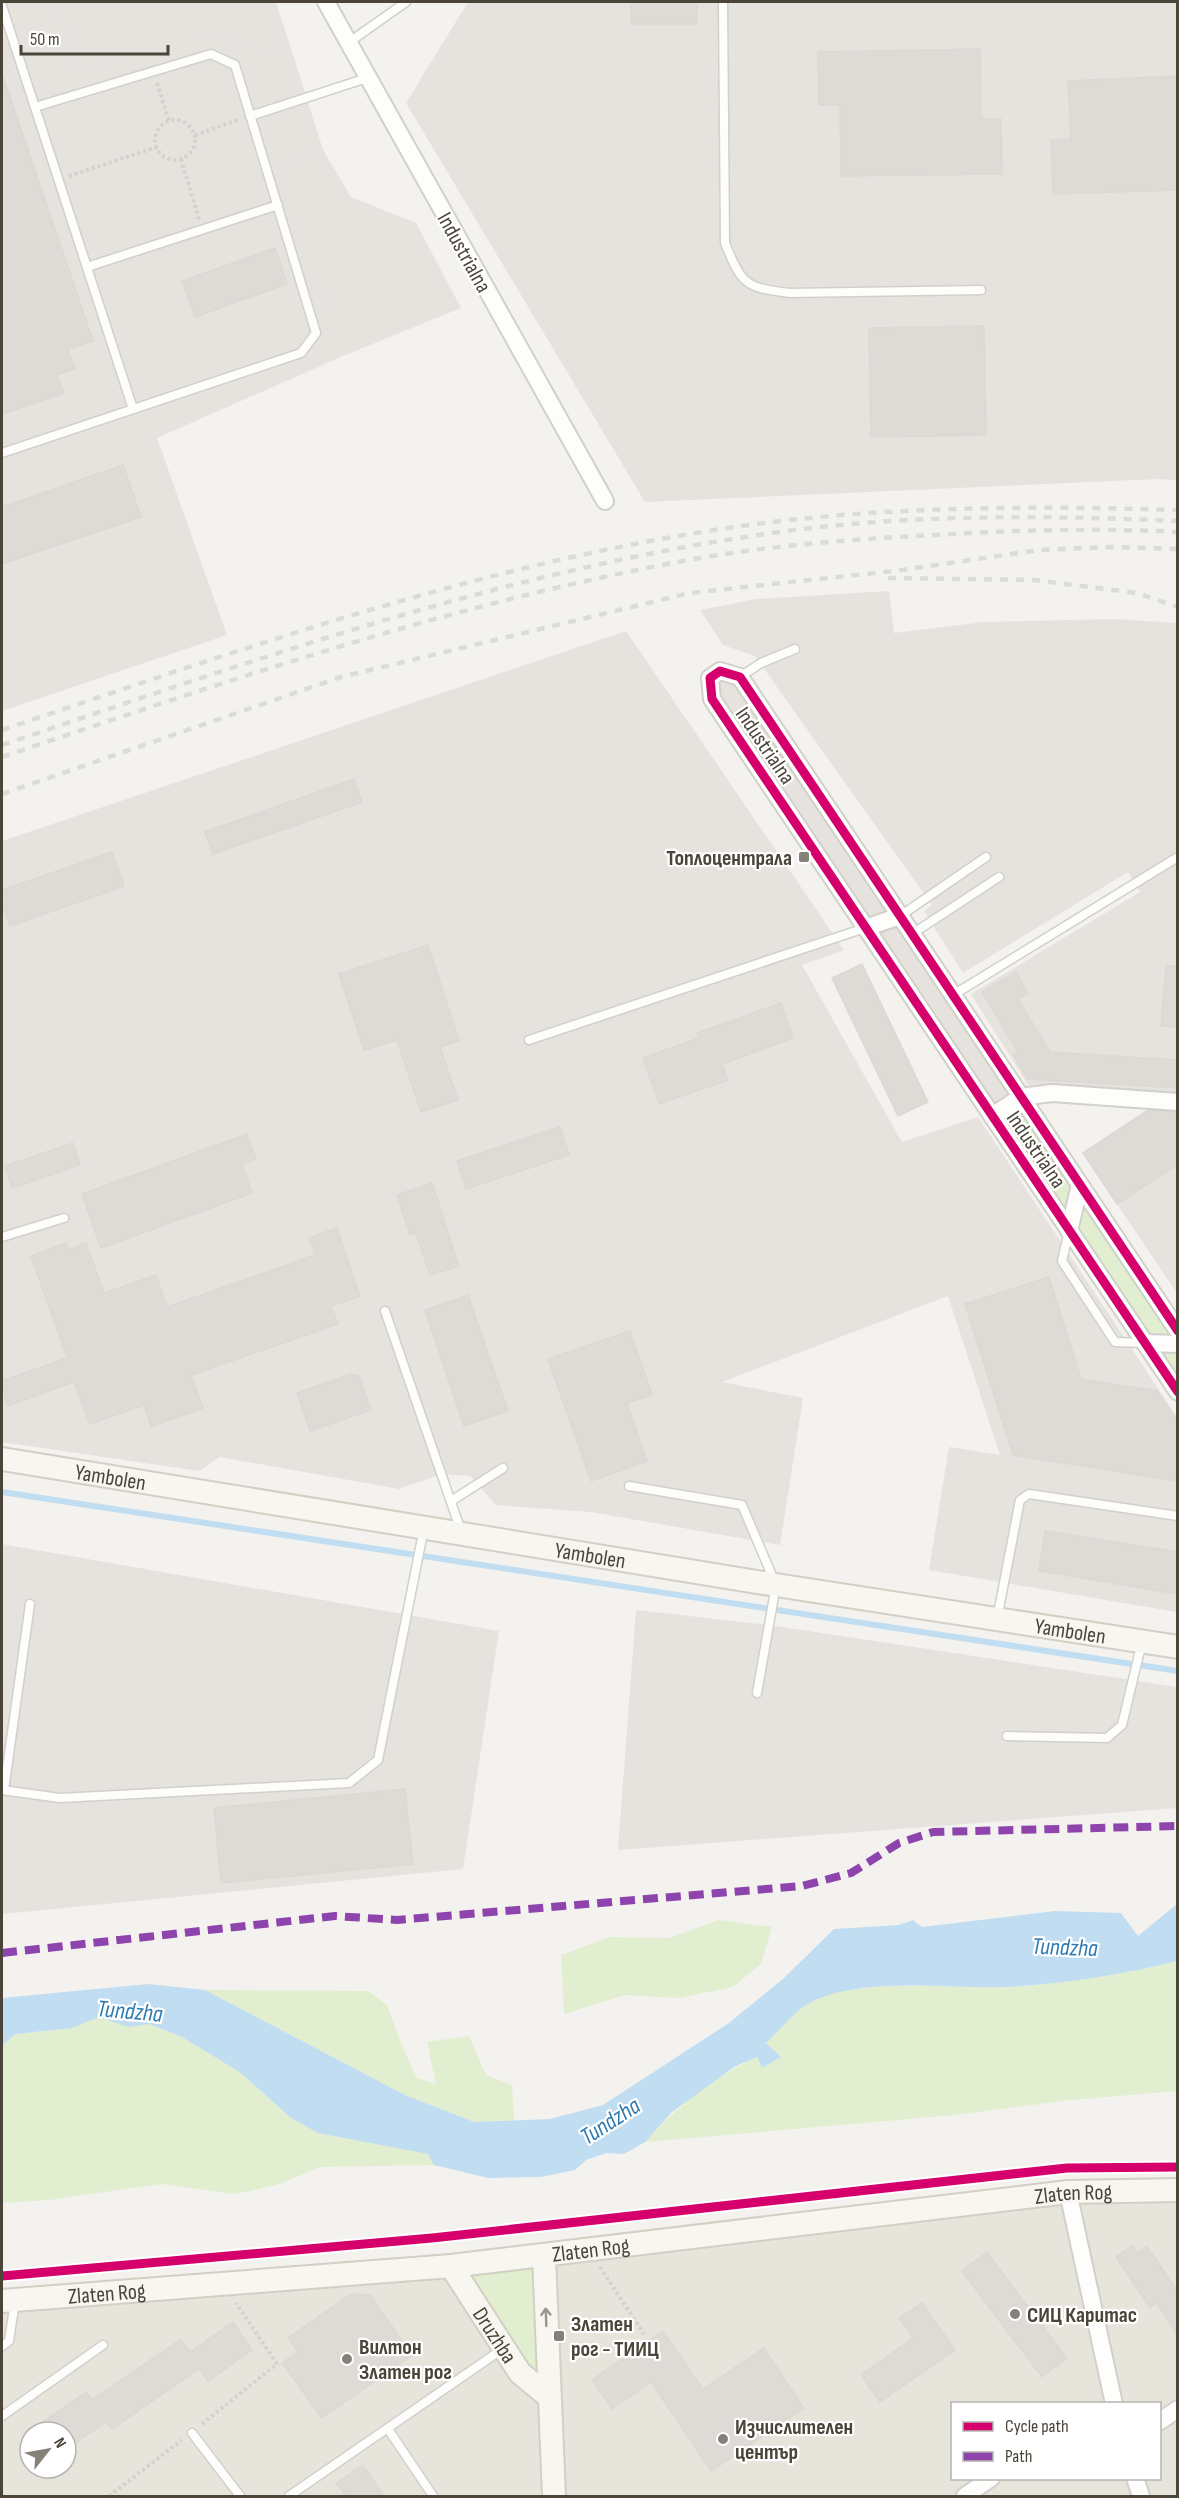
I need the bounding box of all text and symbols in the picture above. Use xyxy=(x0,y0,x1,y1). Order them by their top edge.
scale bar xyxy=(21,18,168,56)
text: 50 m xyxy=(30,29,60,50)
street label: Industrialna xyxy=(431,208,497,298)
street label: Industrialna xyxy=(729,702,800,790)
place label: Топлоцентрала xyxy=(666,845,792,872)
marker: Топлоцентрала xyxy=(797,850,811,864)
street label: Industrialna xyxy=(1000,1106,1071,1194)
street label: Yambolen xyxy=(73,1459,148,1497)
street label: Yambolen xyxy=(553,1537,627,1575)
street label: Yambolen xyxy=(1033,1613,1107,1651)
water label: Tundzha xyxy=(1032,1932,1099,1963)
water label: Tundzha xyxy=(96,1994,164,2029)
water label: Tundzha xyxy=(575,2091,646,2151)
street label: Zlaten Rog xyxy=(1033,2179,1113,2211)
street label: Zlaten Rog xyxy=(551,2233,631,2269)
street label: Zlaten Rog xyxy=(67,2278,147,2311)
place label: СИЦ Каритас xyxy=(1027,2302,1137,2329)
street label: Druzhba xyxy=(466,2303,522,2369)
one-way arrow xyxy=(540,2307,551,2327)
marker: СИЦ Каритас xyxy=(1008,2307,1022,2321)
place label: Златен рог - ТИИЦ xyxy=(571,2311,659,2363)
marker: Златен рог - ТИИЦ xyxy=(552,2329,566,2343)
place label: Вилтон Златен рог xyxy=(359,2334,452,2386)
marker: Вилтон Златен рог xyxy=(340,2352,354,2366)
legend xyxy=(951,2402,1161,2480)
place label: Изчислителен център xyxy=(735,2414,853,2466)
text: Cycle path xyxy=(1005,2416,1069,2437)
north arrow xyxy=(18,2420,78,2480)
marker: Изчислителен център xyxy=(716,2432,730,2446)
text: N xyxy=(49,2434,70,2452)
text: Path xyxy=(1005,2446,1033,2467)

